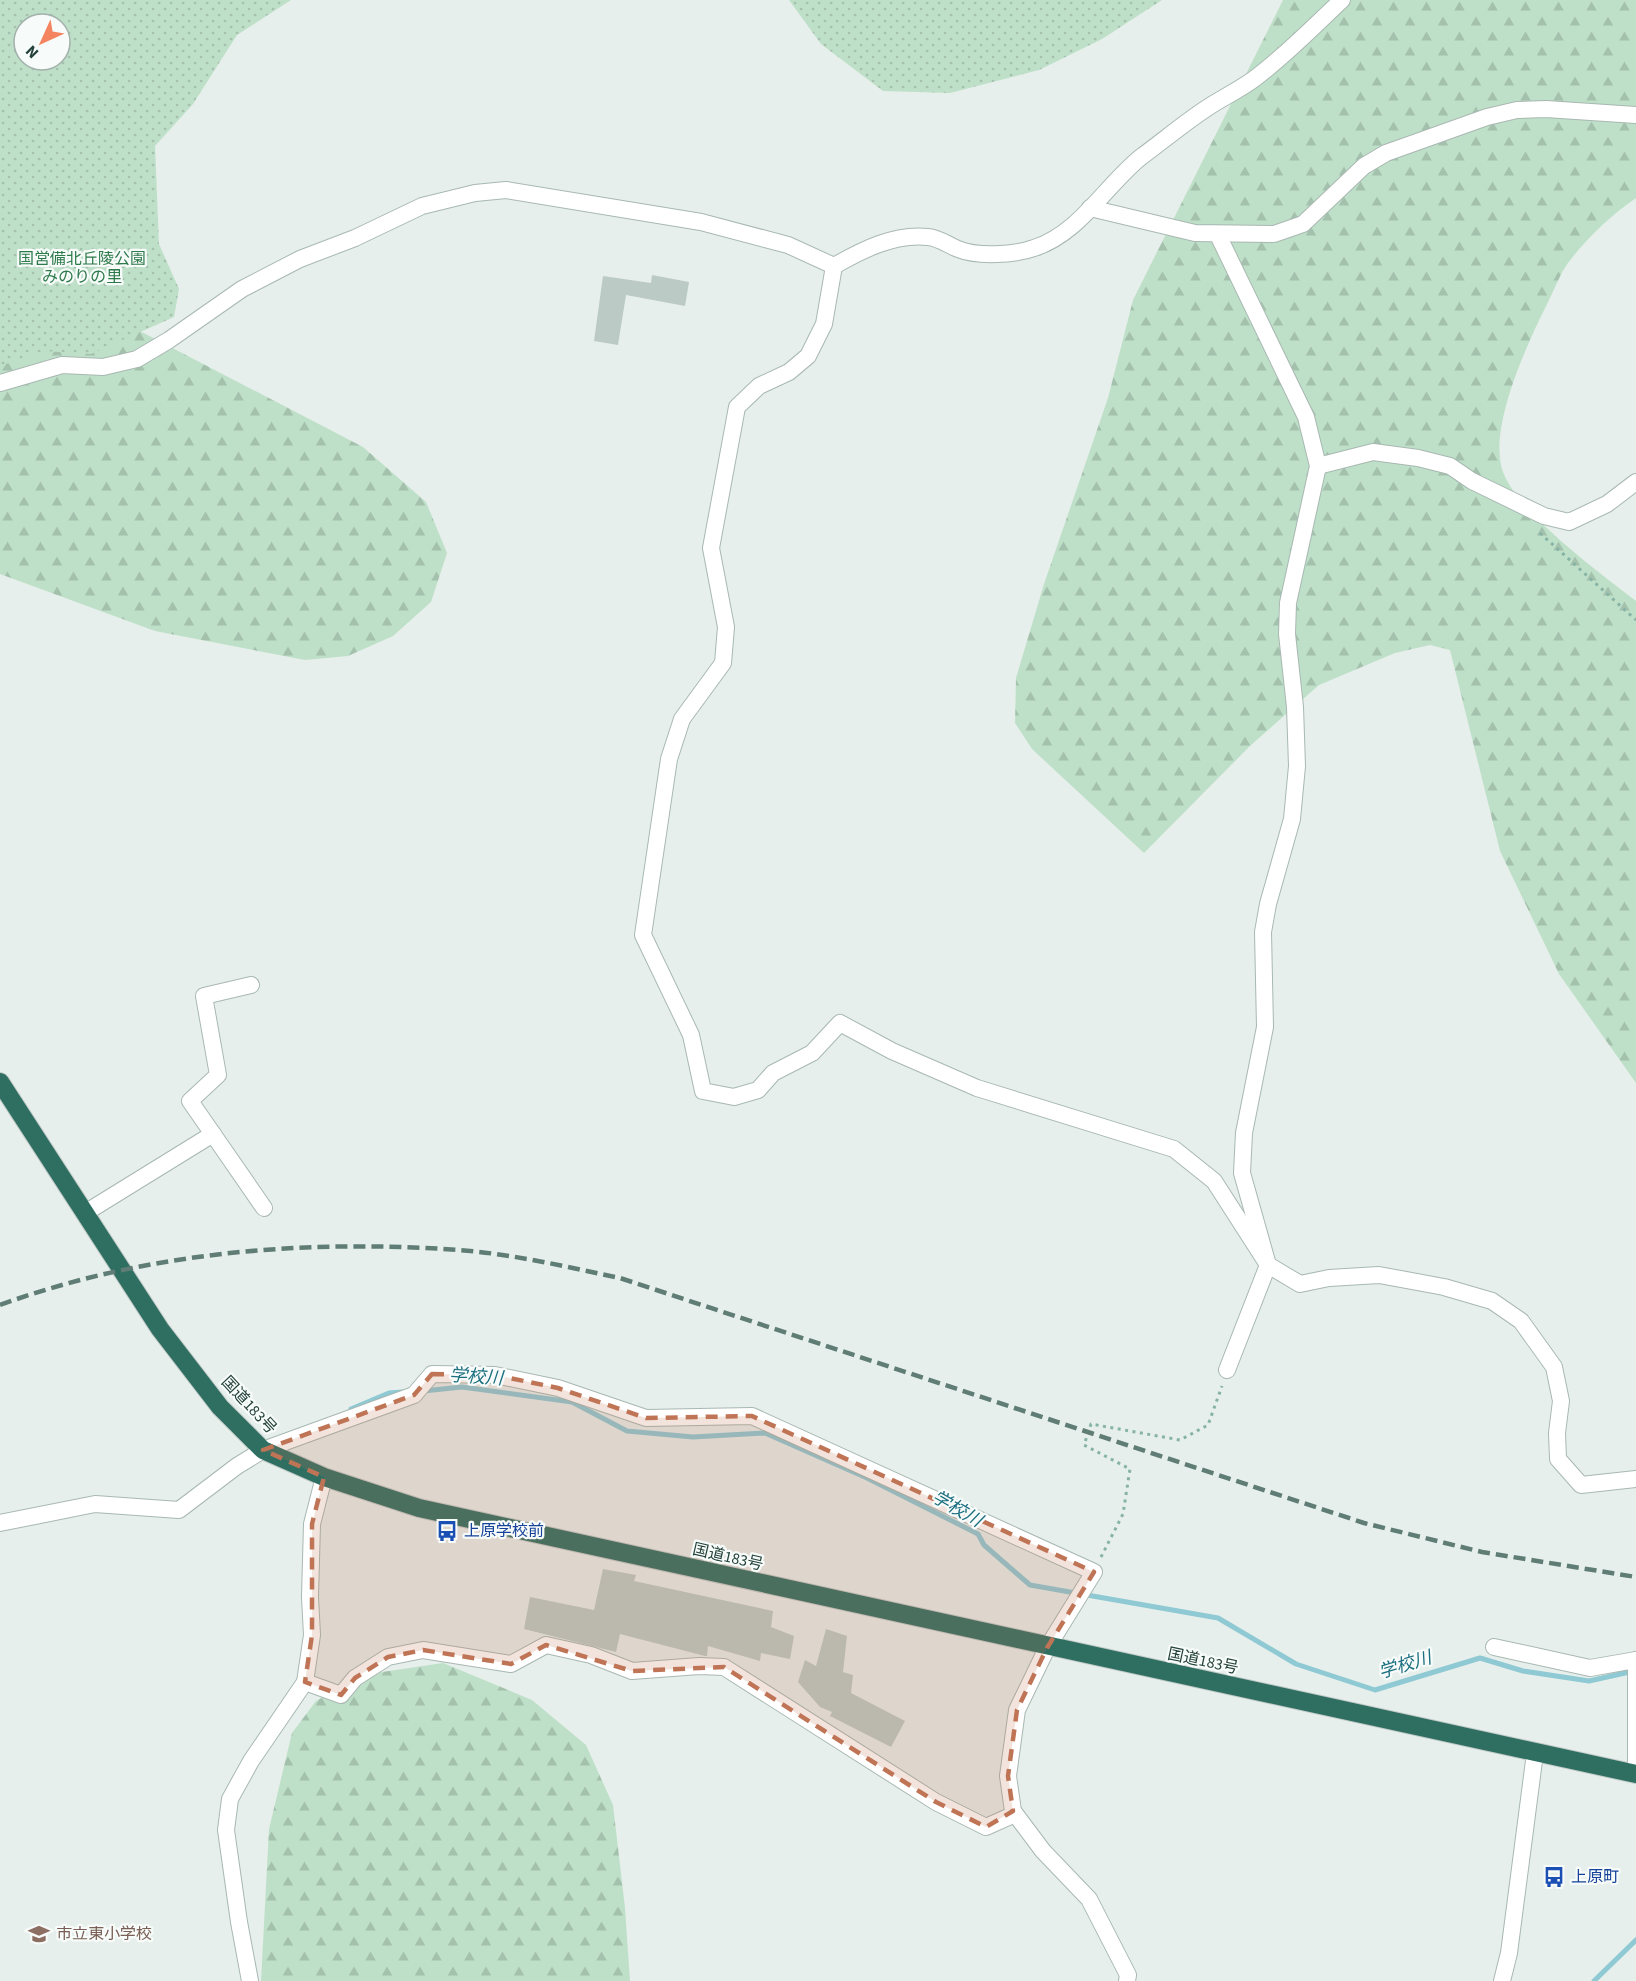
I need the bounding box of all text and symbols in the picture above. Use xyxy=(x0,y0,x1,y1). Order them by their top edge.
north arrow xyxy=(12,12,72,72)
text: N xyxy=(21,40,44,63)
park label: 国営備北丘陵公園 みのりの里 xyxy=(18,248,146,288)
water label: 学校川 xyxy=(448,1363,506,1391)
street label: 国道183号 xyxy=(216,1371,282,1439)
water label: 学校川 xyxy=(927,1485,988,1534)
bus stop icon: 上原学校前 xyxy=(435,1519,459,1543)
place label: 上原学校前 xyxy=(464,1520,544,1542)
street label: 国道183号 xyxy=(691,1538,765,1576)
street label: 国道183号 xyxy=(1166,1643,1240,1679)
water label: 学校川 xyxy=(1376,1645,1436,1685)
bus stop icon: 上原町 xyxy=(1542,1865,1566,1889)
place label: 上原町 xyxy=(1571,1866,1619,1888)
school or university icon: 市立東小学校 xyxy=(27,1922,51,1946)
place label: 市立東小学校 xyxy=(56,1923,152,1945)

